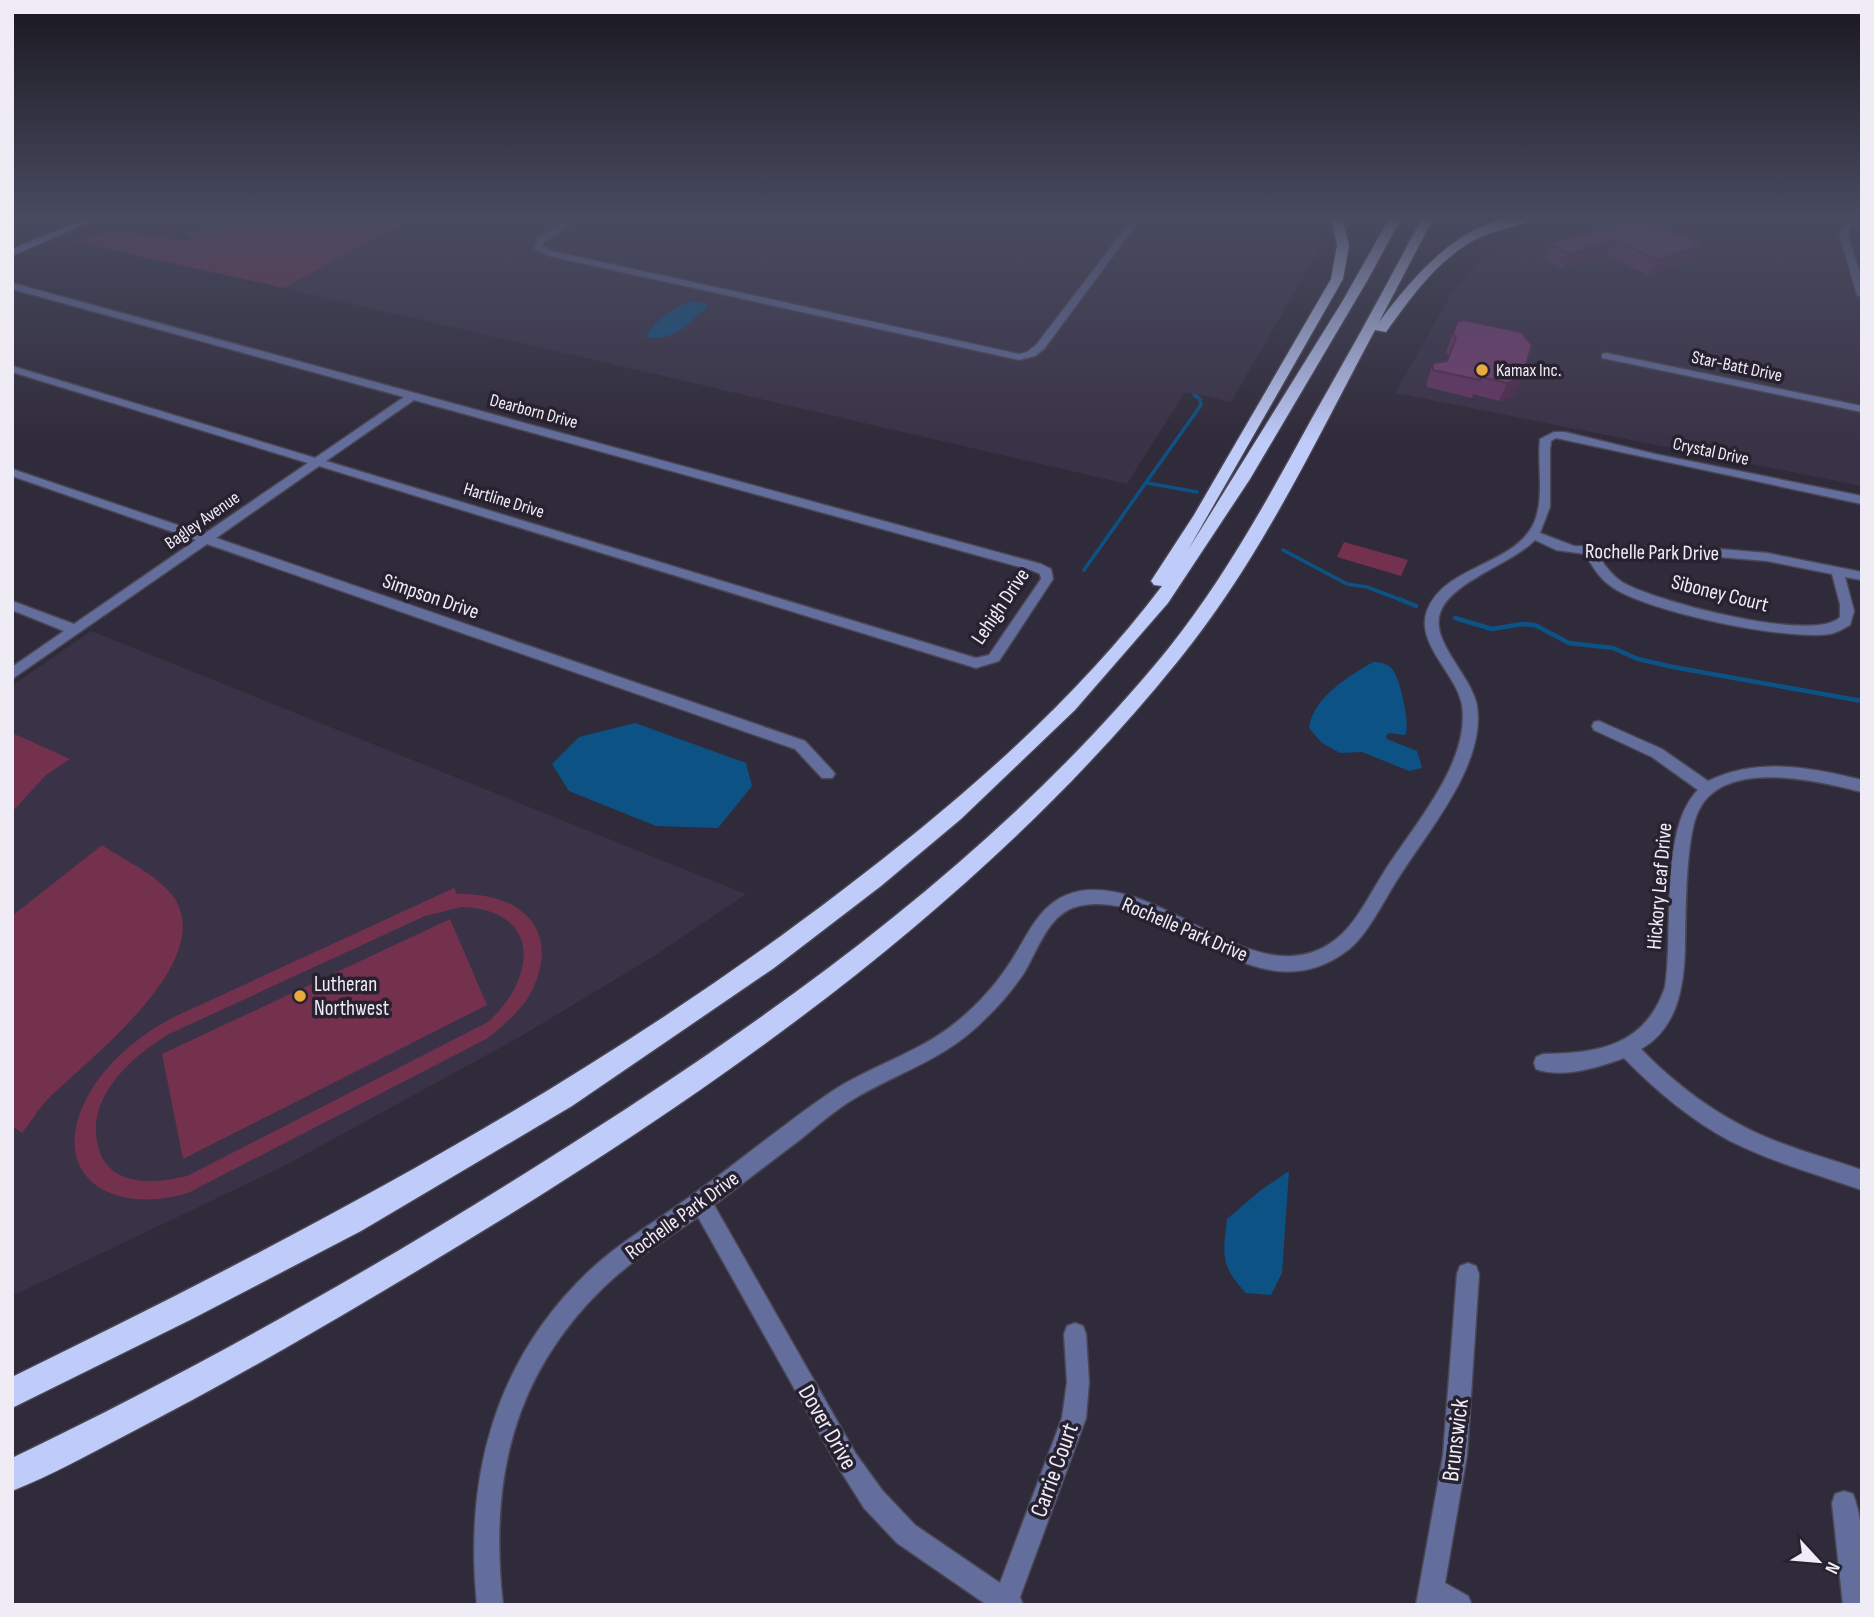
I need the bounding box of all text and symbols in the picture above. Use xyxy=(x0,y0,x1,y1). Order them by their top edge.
street label: Star-Batt Drive xyxy=(1690,347,1784,386)
place label: Kamax Inc. xyxy=(1496,360,1561,381)
marker: Kamax Inc. xyxy=(1474,362,1490,378)
street label: Dearborn Drive xyxy=(488,390,580,433)
street label: Crystal Drive xyxy=(1671,433,1751,470)
street label: Hartline Drive xyxy=(461,478,547,523)
street label: Bagley Avenue xyxy=(161,487,244,554)
street label: Rochelle Park Drive xyxy=(1585,539,1719,566)
street label: Lehigh Drive xyxy=(966,564,1035,649)
street label: Simpson Drive xyxy=(379,568,482,625)
street label: Siboney Court xyxy=(1669,569,1771,618)
street label: Hickory Leaf Drive xyxy=(1642,822,1677,950)
street label: Rochelle Park Drive xyxy=(1118,892,1252,967)
place label: Lutheran Northwest xyxy=(314,972,389,1021)
marker: Lutheran Northwest xyxy=(292,988,308,1004)
street label: Rochelle Park Drive xyxy=(621,1166,744,1265)
street label: Dover Drive xyxy=(792,1380,863,1475)
street label: Brunswick xyxy=(1436,1397,1475,1483)
street label: Carrie Court xyxy=(1024,1419,1085,1521)
north arrow xyxy=(1783,1526,1853,1596)
text: N xyxy=(1819,1558,1844,1577)

